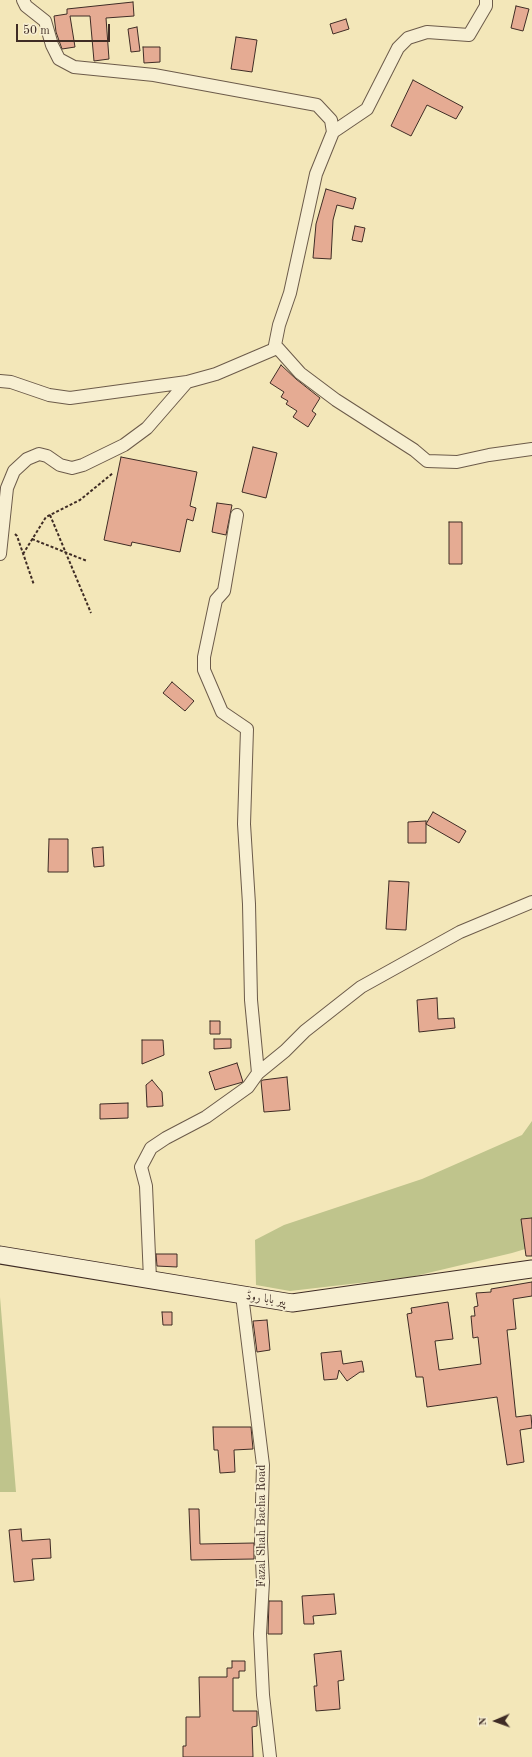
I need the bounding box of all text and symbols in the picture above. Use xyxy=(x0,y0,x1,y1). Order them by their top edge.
scale bar xyxy=(18,16,112,42)
text: 50 m xyxy=(23,25,50,37)
street label: پیر بابا روڈ xyxy=(245,1289,287,1309)
street label: Fazal Shah Bacha Road xyxy=(255,1465,269,1587)
north arrow xyxy=(476,1701,516,1741)
text: N xyxy=(478,1717,489,1726)

